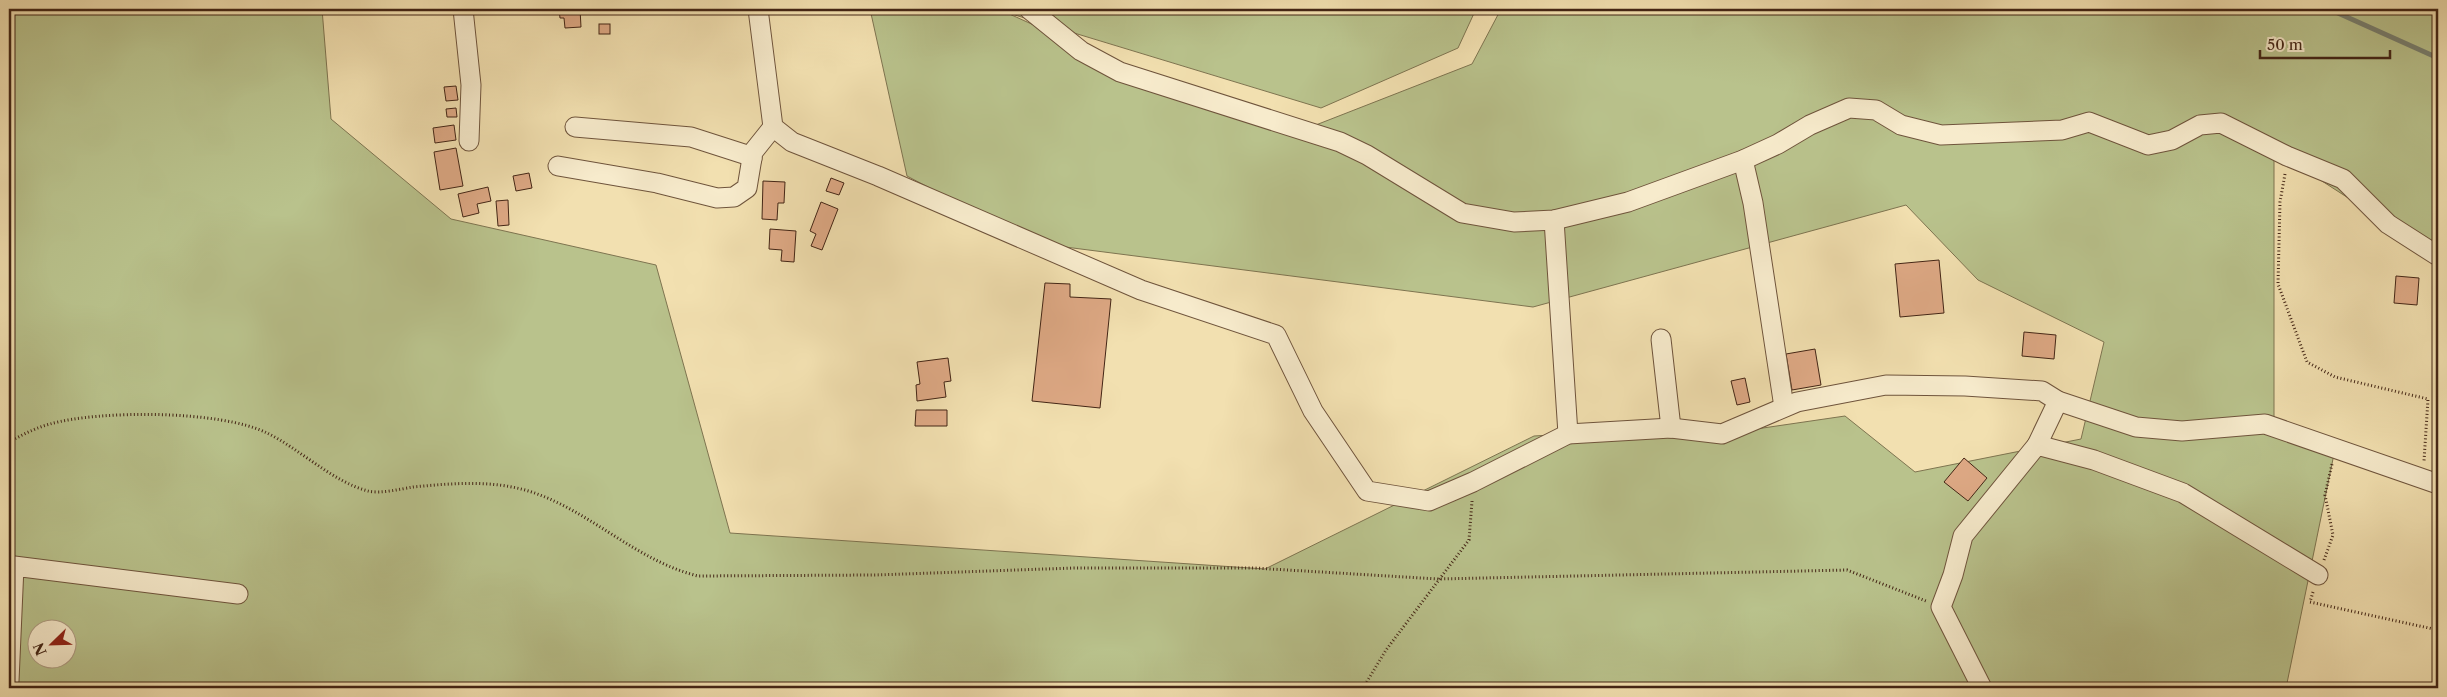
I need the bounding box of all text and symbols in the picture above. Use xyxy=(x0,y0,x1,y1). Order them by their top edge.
scale bar xyxy=(2260,28,2390,60)
text: 50 m xyxy=(2267,35,2303,54)
north arrow xyxy=(28,620,78,670)
text: N xyxy=(29,640,51,658)

